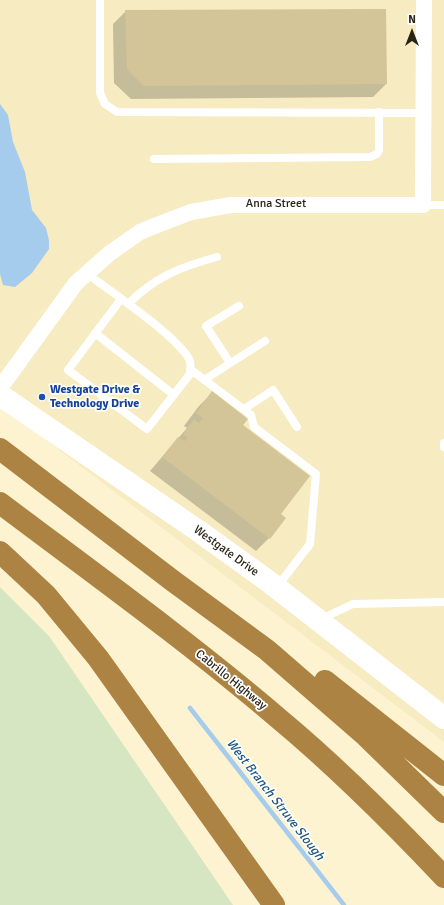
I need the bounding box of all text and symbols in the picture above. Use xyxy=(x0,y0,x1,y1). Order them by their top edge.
north arrow xyxy=(392,12,432,52)
text: N xyxy=(408,13,416,26)
street label: Anna Street xyxy=(246,197,306,211)
place label: Westgate Drive & Technology Drive xyxy=(50,383,140,411)
marker: Westgate Drive & Technology Drive xyxy=(37,392,47,402)
street label: Westgate Drive xyxy=(191,523,261,579)
street label: Cabrillo Highway xyxy=(193,647,269,713)
water label: West Branch Struve Slough xyxy=(223,736,327,864)

